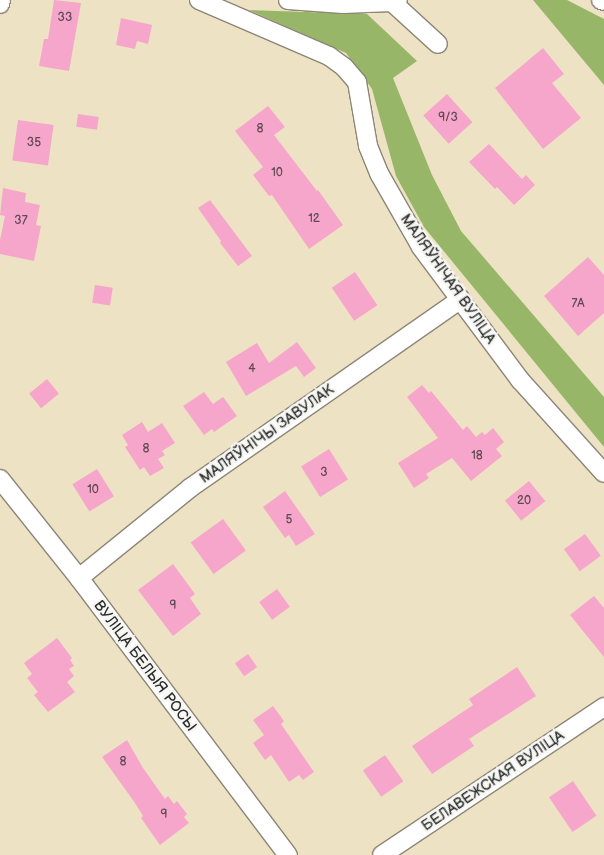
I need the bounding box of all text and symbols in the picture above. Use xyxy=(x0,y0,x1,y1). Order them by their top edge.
house number: 33 xyxy=(58,11,72,25)
house number: 9/3 xyxy=(438,111,458,125)
house number: 8 xyxy=(257,122,263,136)
house number: 35 xyxy=(27,136,41,150)
house number: 10 xyxy=(271,166,283,180)
street label: МАЛЯЎНІЧАЯ ВУЛІЦА xyxy=(396,211,500,347)
house number: 12 xyxy=(308,212,320,226)
house number: 37 xyxy=(14,214,28,228)
house number: 7А xyxy=(571,297,585,311)
house number: 4 xyxy=(248,362,256,376)
street label: МАЛЯЎНІЧЫ ЗАВУЛАК xyxy=(196,381,338,487)
house number: 8 xyxy=(143,442,149,456)
house number: 18 xyxy=(471,449,483,463)
house number: 3 xyxy=(320,466,328,480)
house number: 10 xyxy=(87,483,99,497)
house number: 20 xyxy=(517,494,531,508)
house number: 5 xyxy=(286,513,292,527)
street label: ВУЛІЦА БЕЛЫЯ РОСЫ xyxy=(90,597,200,735)
house number: 9 xyxy=(170,599,176,613)
street label: БЕЛАВЕЖСКАЯ ВУЛІЦА xyxy=(418,727,568,835)
house number: 8 xyxy=(120,755,126,769)
house number: 9 xyxy=(161,808,167,822)

